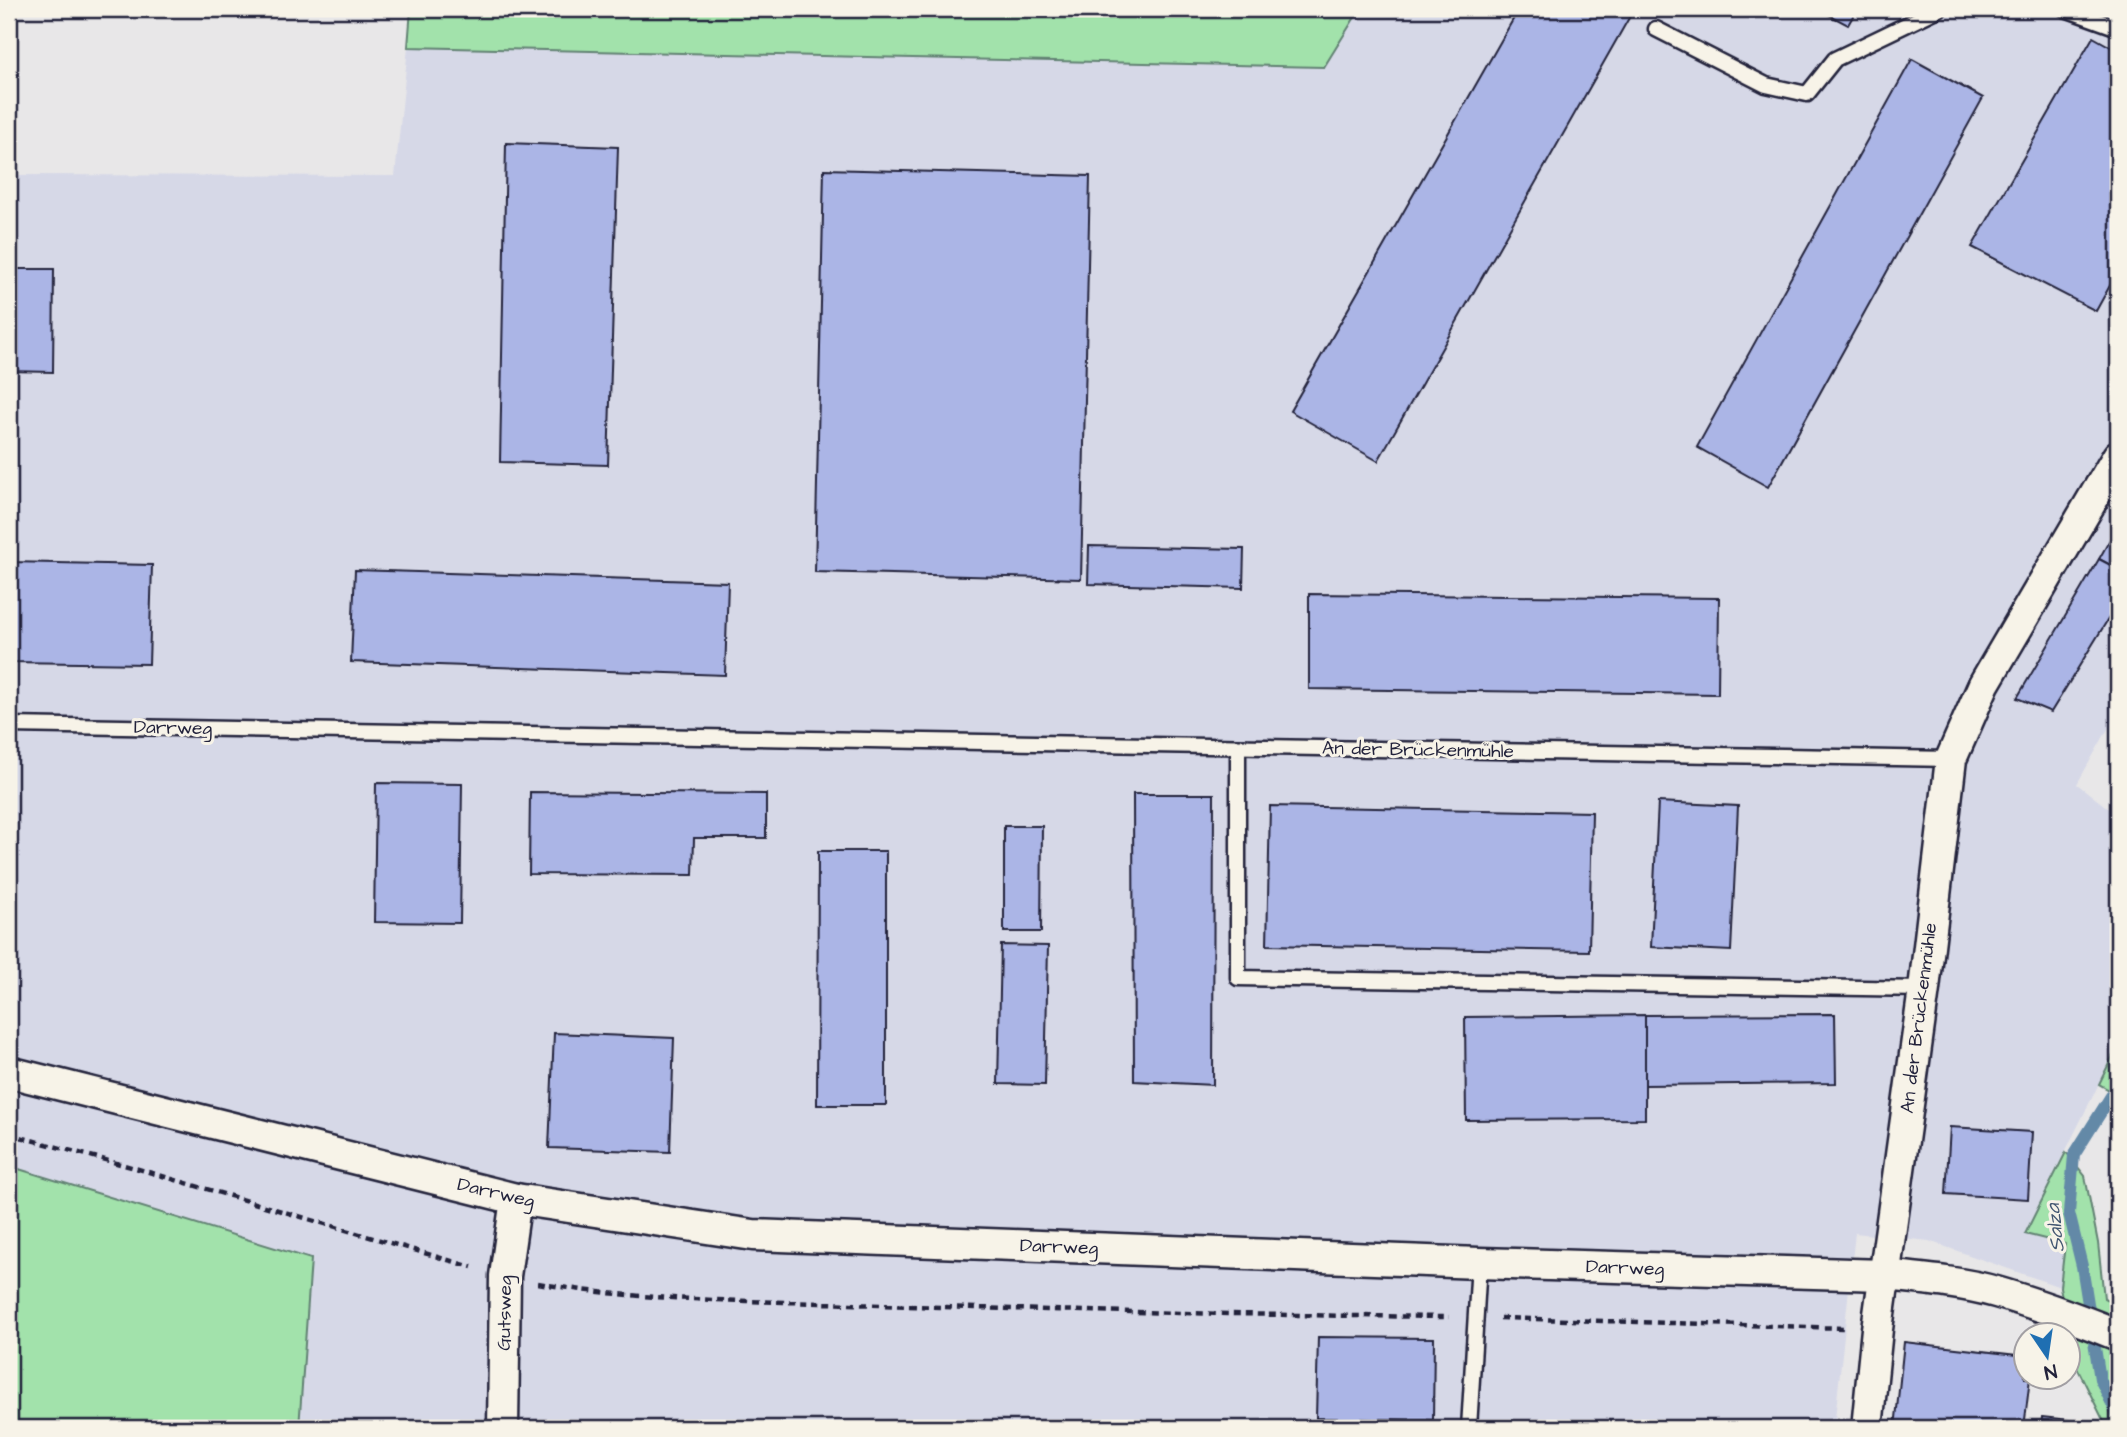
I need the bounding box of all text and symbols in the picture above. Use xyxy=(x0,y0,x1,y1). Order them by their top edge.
street label: Darrweg xyxy=(134,714,213,743)
street label: An der Brückenmühle xyxy=(1322,735,1514,765)
street label: An der Brückenmühle xyxy=(1894,921,1944,1115)
street label: Darrweg xyxy=(455,1171,537,1216)
water label: Salza xyxy=(2038,1201,2072,1254)
street label: Darrweg xyxy=(1019,1232,1099,1263)
street label: Darrweg xyxy=(1585,1253,1665,1284)
street label: Gutsweg xyxy=(491,1275,520,1351)
north arrow xyxy=(2011,1322,2082,1392)
text: N xyxy=(2042,1357,2059,1386)

